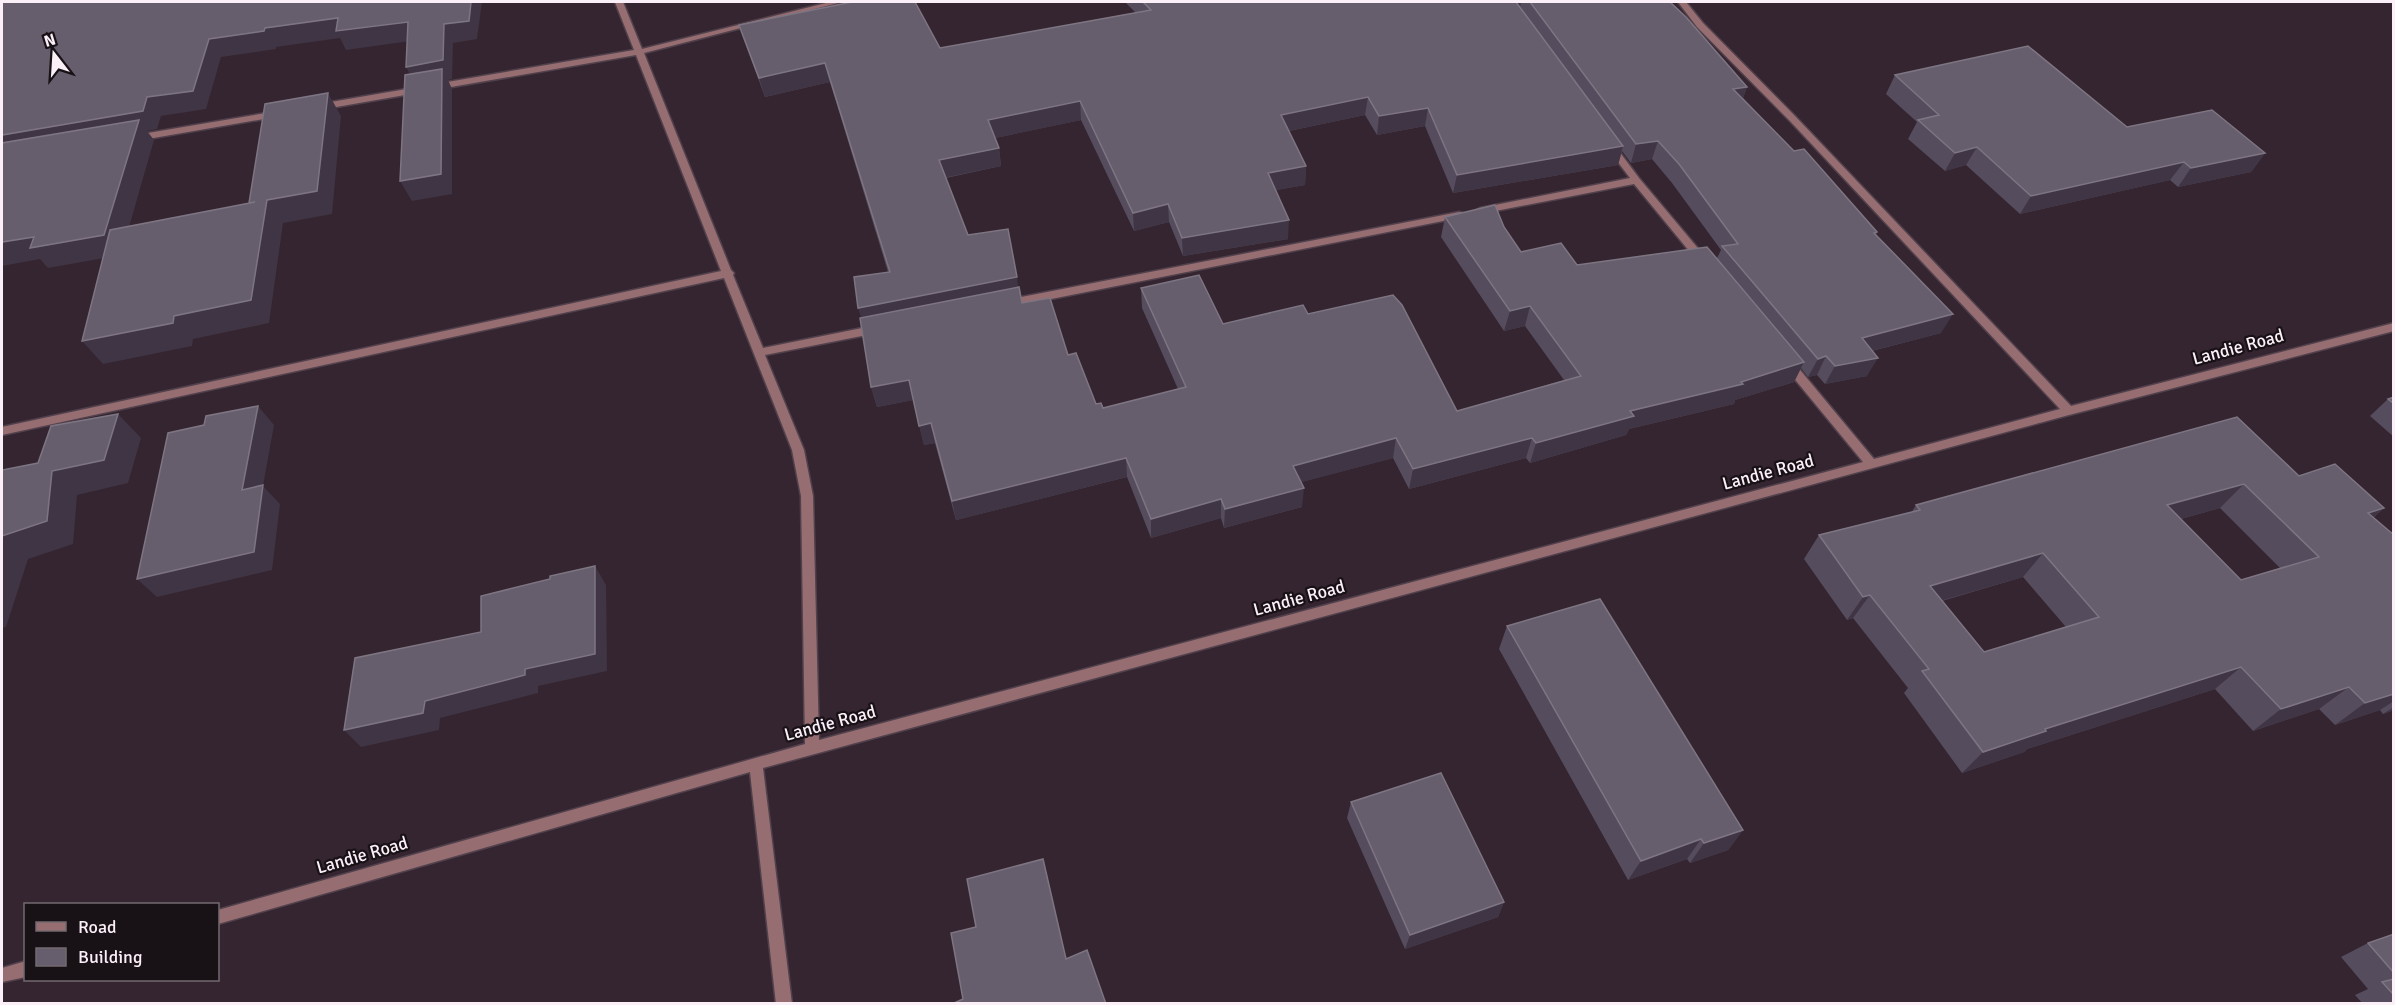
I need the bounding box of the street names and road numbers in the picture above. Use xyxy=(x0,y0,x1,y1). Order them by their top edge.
street label: Landie Road xyxy=(2190,324,2286,370)
street label: Landie Road xyxy=(1720,449,1816,495)
street label: Landie Road xyxy=(1251,575,1347,621)
street label: Landie Road xyxy=(782,700,878,746)
street label: Landie Road xyxy=(314,831,410,879)

